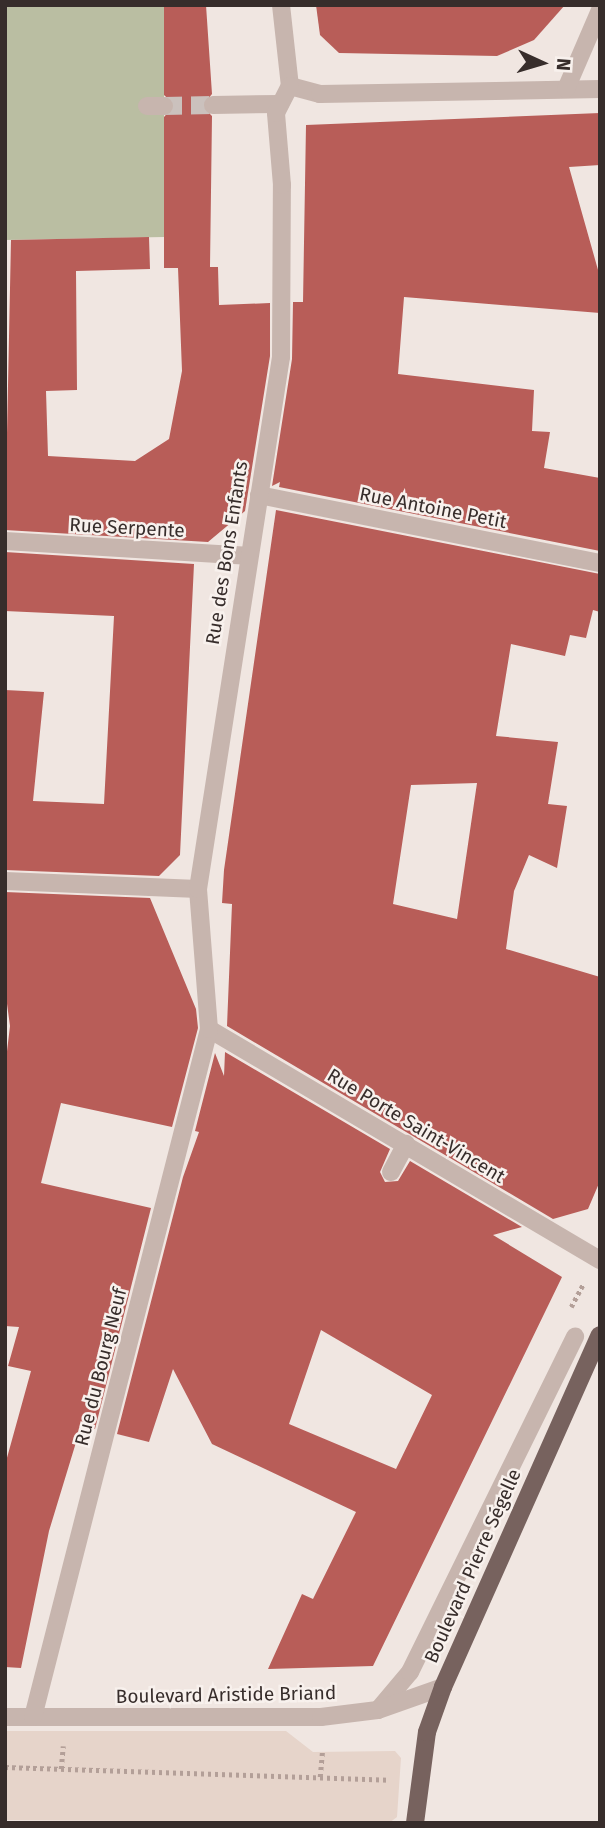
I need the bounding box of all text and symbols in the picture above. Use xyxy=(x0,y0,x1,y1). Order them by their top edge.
north arrow xyxy=(507,28,577,98)
text: N xyxy=(552,57,575,72)
street label: Rue des Bons Enfants xyxy=(201,460,253,646)
street label: Rue Antoine Petit xyxy=(357,483,509,533)
street label: Rue Serpente xyxy=(69,514,185,542)
street label: Rue Porte Saint-Vincent xyxy=(323,1064,509,1188)
street label: Rue du Bourg Neuf xyxy=(70,1286,132,1448)
street label: Boulevard Pierre Ségelle xyxy=(420,1465,526,1667)
street label: Boulevard Aristide Briand xyxy=(116,1682,336,1708)

